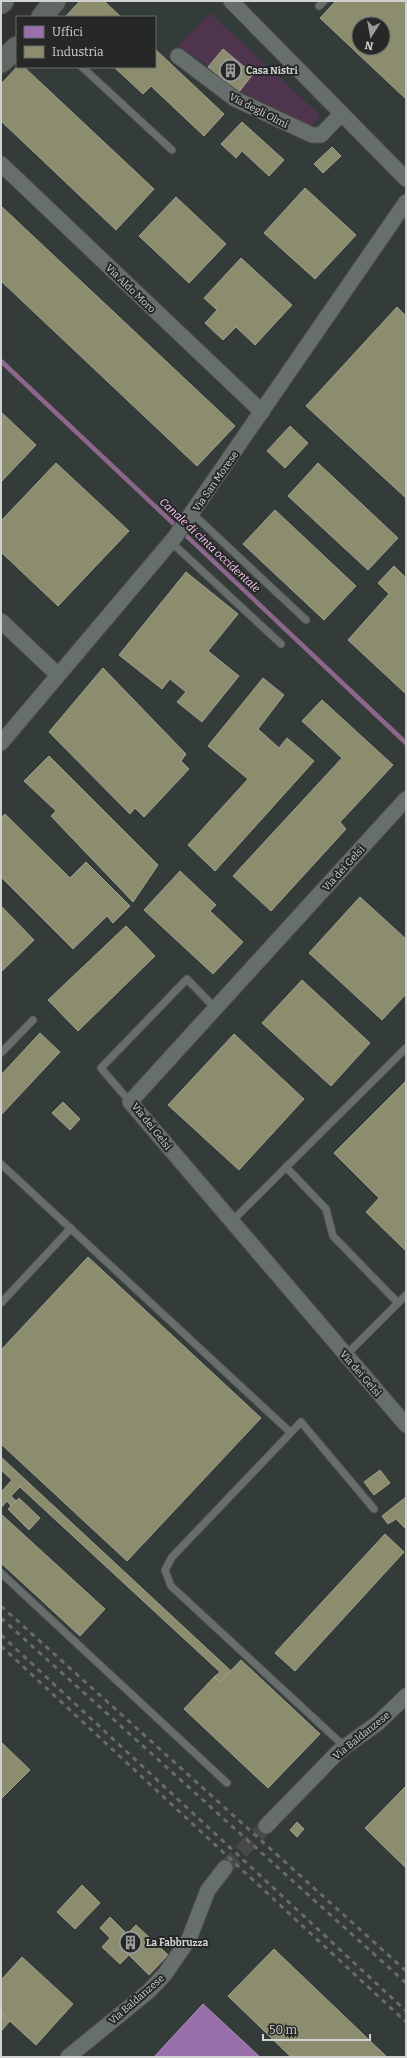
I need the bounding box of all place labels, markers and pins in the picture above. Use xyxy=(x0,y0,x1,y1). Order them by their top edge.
building icon: Casa Nistri xyxy=(218,57,244,83)
place label: Casa Nistri xyxy=(246,65,298,77)
building icon: La Fabbruzza xyxy=(117,1929,143,1955)
place label: La Fabbruzza xyxy=(146,1937,209,1949)

